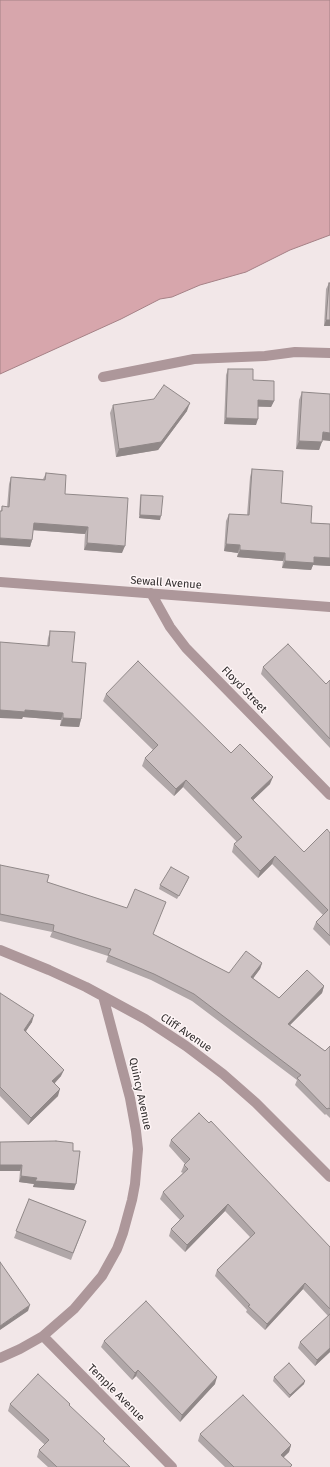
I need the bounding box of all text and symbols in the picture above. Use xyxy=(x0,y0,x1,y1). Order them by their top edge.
street label: Sewall Avenue xyxy=(130,574,202,592)
street label: Floyd Street xyxy=(219,664,269,716)
street label: Cliff Avenue xyxy=(158,1011,214,1055)
street label: Quincy Avenue xyxy=(126,1057,154,1131)
street label: Temple Avenue xyxy=(85,1362,147,1424)

